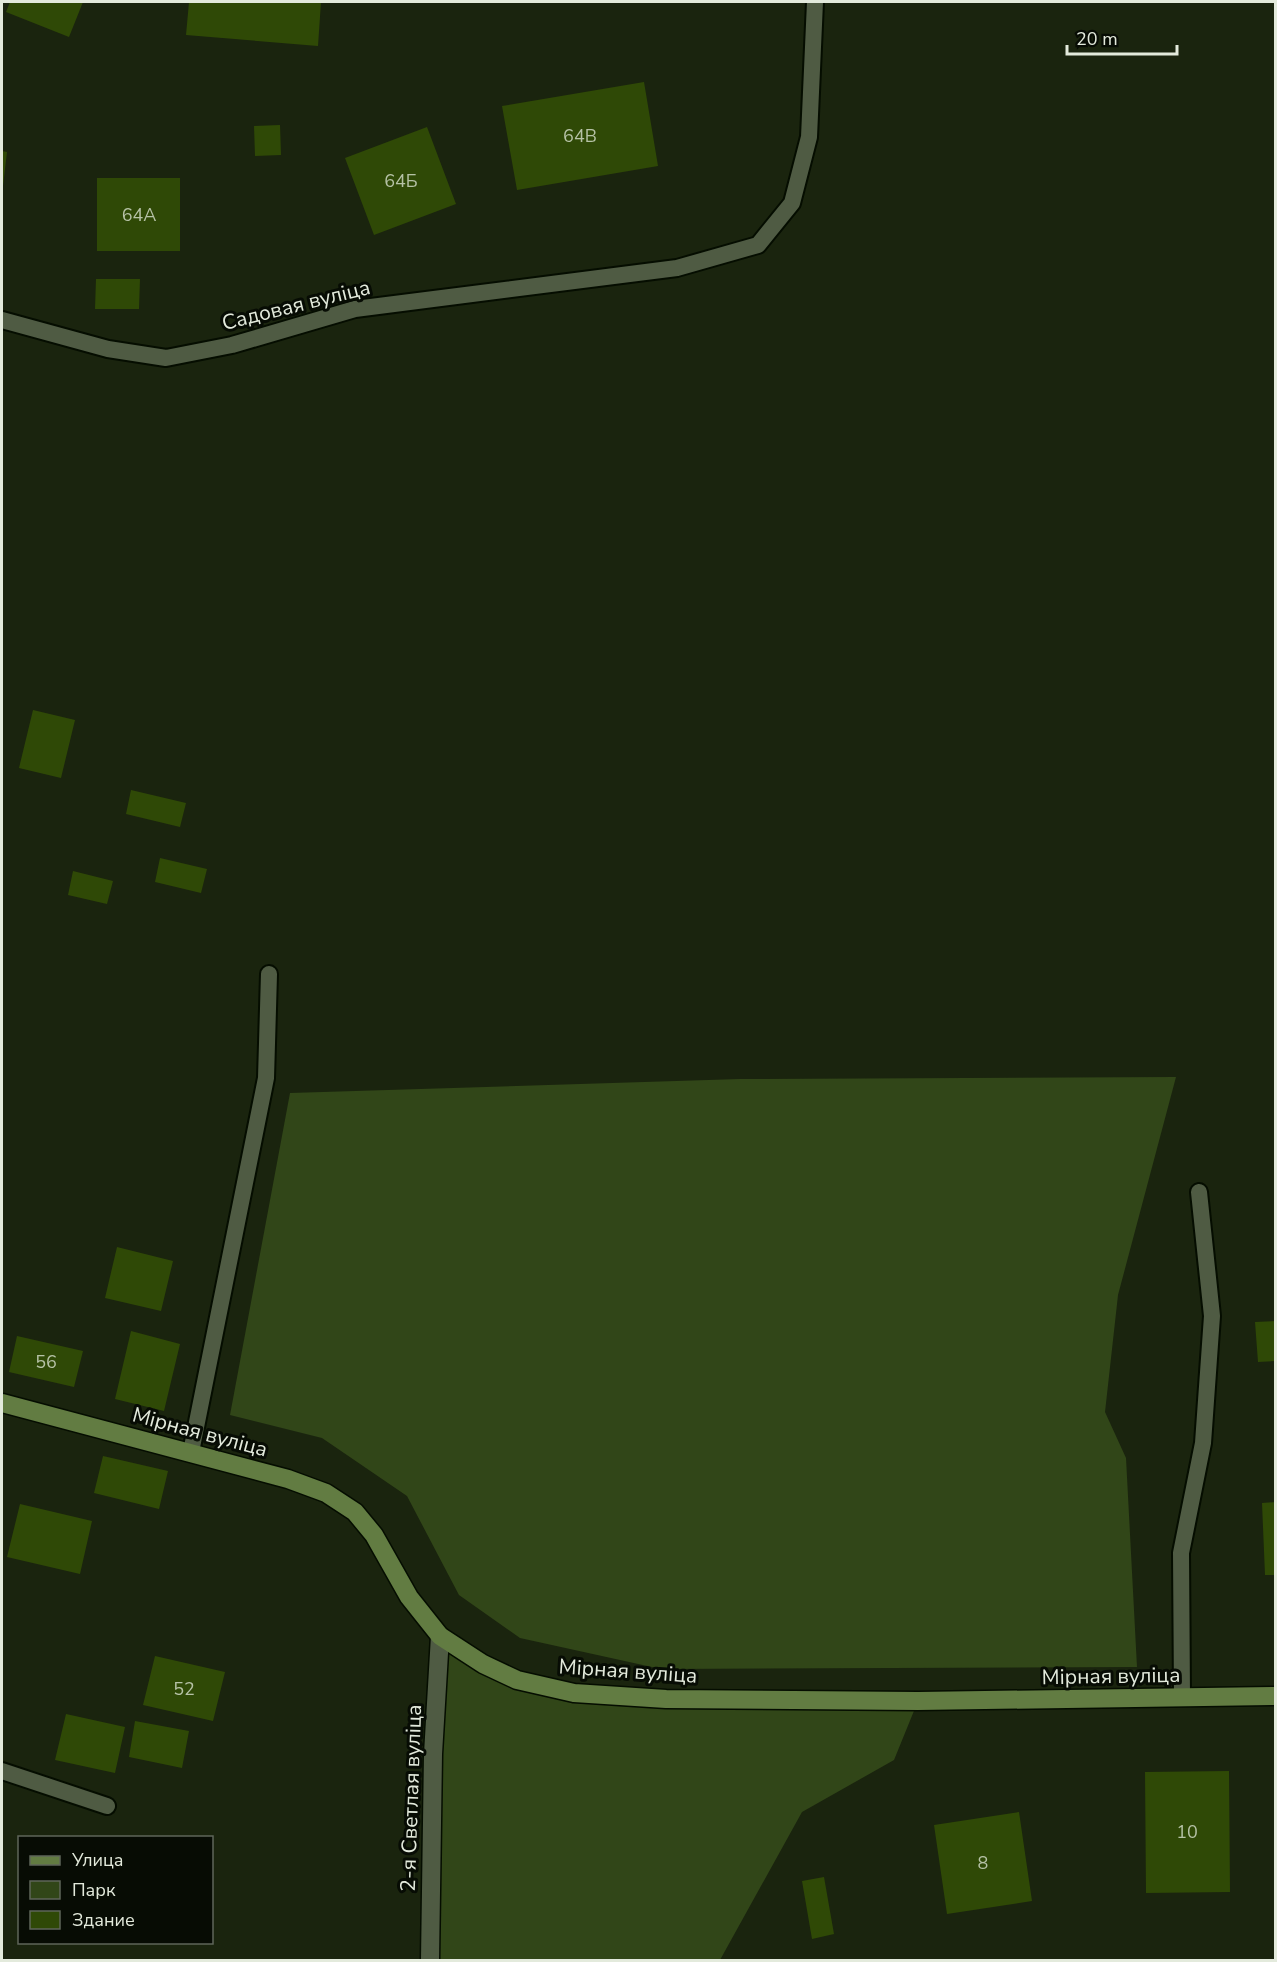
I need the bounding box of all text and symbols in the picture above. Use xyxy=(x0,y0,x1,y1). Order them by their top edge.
scale bar xyxy=(1067,18,1176,56)
text: 20 m xyxy=(1076,27,1118,51)
house number: 64В xyxy=(563,124,597,148)
house number: 64Б xyxy=(384,169,418,193)
house number: 64А xyxy=(122,203,156,227)
street label: Садовая вуліца xyxy=(219,273,373,337)
house number: 56 xyxy=(35,1350,57,1374)
street label: Мірная вуліца xyxy=(129,1401,271,1463)
street label: Мірная вуліца xyxy=(558,1652,698,1690)
street label: Мірная вуліца xyxy=(1041,1661,1181,1691)
house number: 52 xyxy=(173,1677,195,1701)
street label: 2-я Светлая вуліца xyxy=(394,1704,428,1892)
house number: 10 xyxy=(1176,1820,1198,1844)
legend xyxy=(18,1836,213,1944)
text: Улица xyxy=(71,1848,123,1872)
house number: 8 xyxy=(978,1851,988,1875)
text: Парк xyxy=(72,1878,116,1902)
text: Здание xyxy=(72,1908,135,1932)

